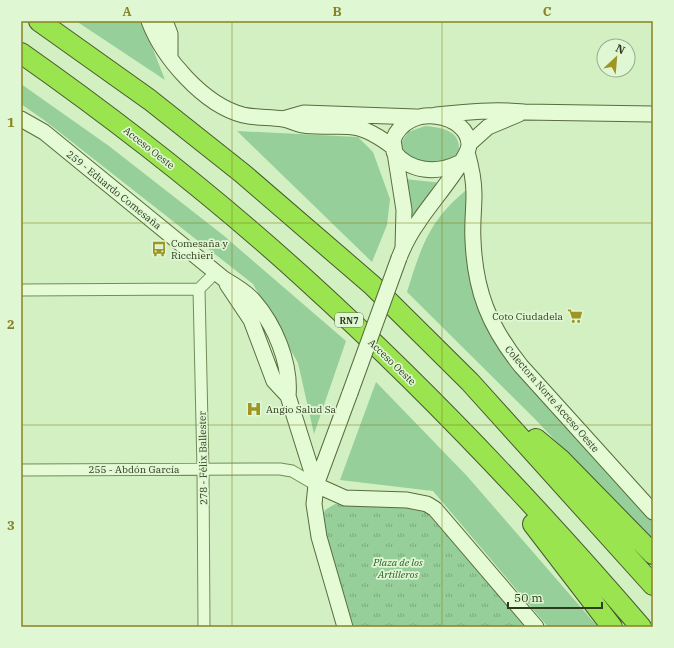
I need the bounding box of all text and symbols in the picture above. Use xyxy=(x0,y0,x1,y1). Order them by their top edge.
text: A xyxy=(122,3,132,20)
text: B xyxy=(332,3,342,20)
text: C xyxy=(543,3,552,20)
north arrow xyxy=(596,38,636,78)
text: N xyxy=(613,41,628,57)
text: 1 xyxy=(7,114,15,131)
street label: Acceso Oeste xyxy=(121,124,177,172)
street label: 259 - Eduardo Comesaña xyxy=(64,148,164,233)
place label: Comesaña y Ricchieri xyxy=(171,237,228,262)
bus stop icon: Comesaña y Ricchieri xyxy=(150,240,168,258)
supermarket icon: Coto Ciudadela xyxy=(566,307,584,325)
place label: Coto Ciudadela xyxy=(492,310,564,323)
road number: RN7 xyxy=(335,313,363,327)
text: 2 xyxy=(7,316,15,333)
street label: Acceso Oeste xyxy=(365,336,419,388)
street label: Colectora Norte Acceso Oeste xyxy=(502,343,602,455)
hospital icon: Angio Salud Sa xyxy=(245,400,263,418)
place label: Angio Salud Sa xyxy=(266,403,337,416)
street label: 278 - Félix Ballester xyxy=(196,411,210,505)
street label: 255 - Abdón García xyxy=(89,463,180,476)
text: 3 xyxy=(7,517,15,534)
park label: Plaza de los Artilleros xyxy=(372,556,423,581)
scale bar xyxy=(508,584,602,610)
text: 50 m xyxy=(514,590,543,605)

